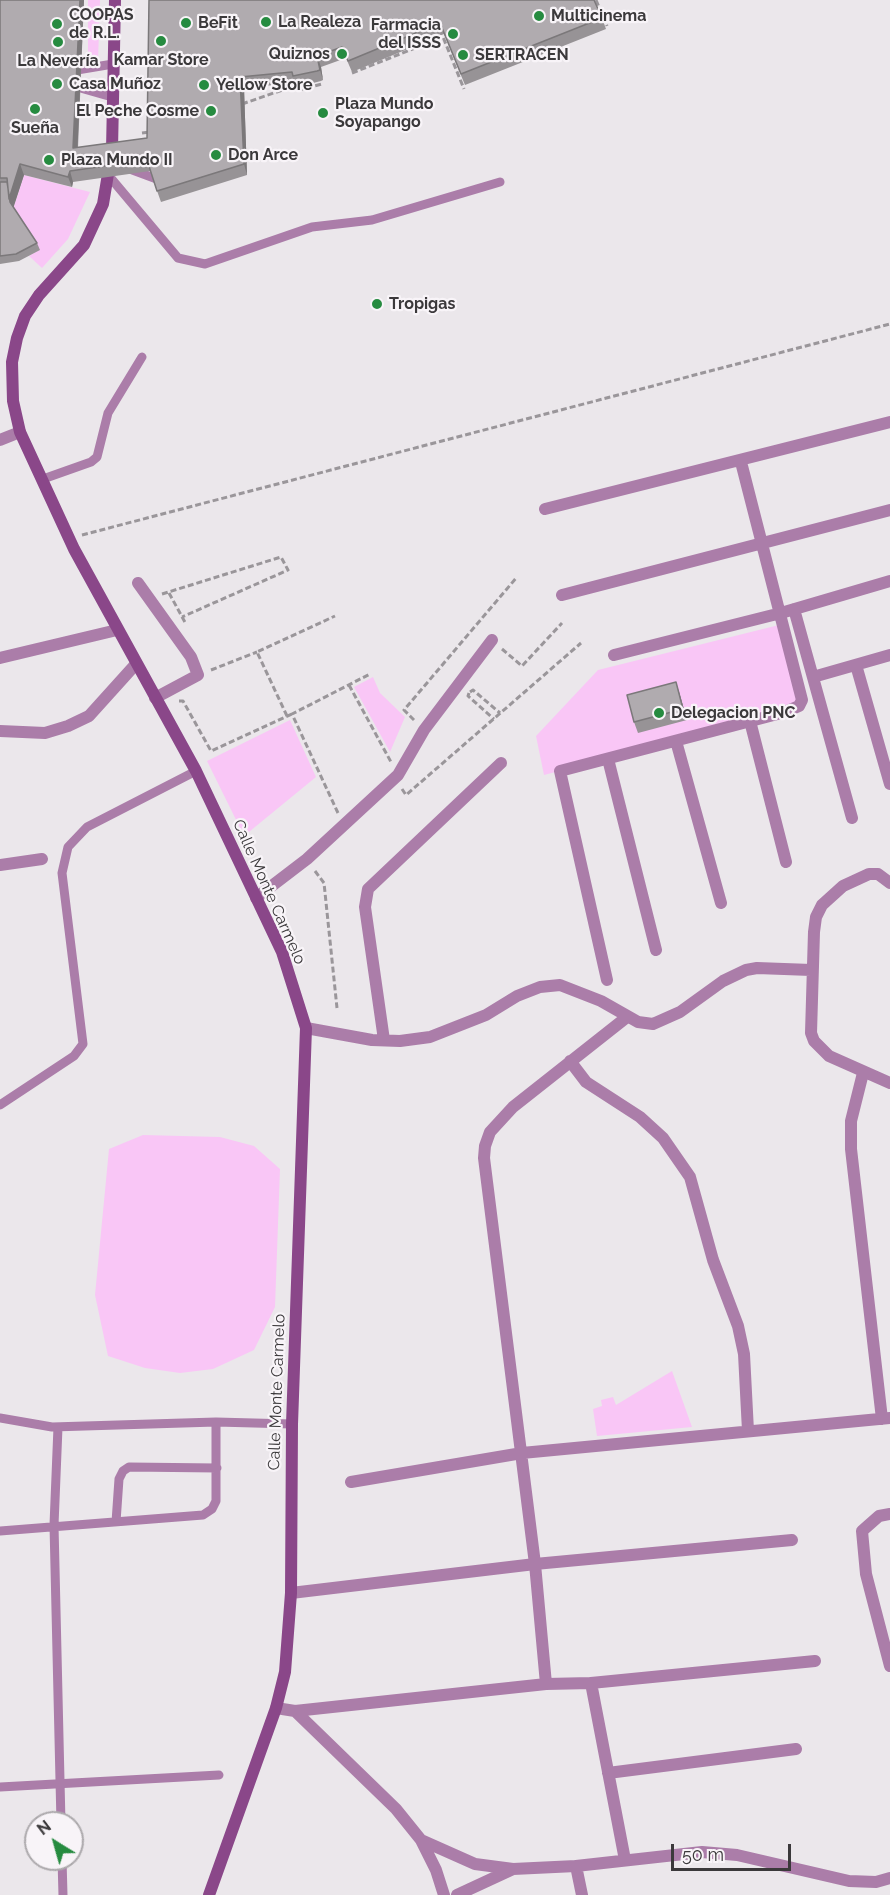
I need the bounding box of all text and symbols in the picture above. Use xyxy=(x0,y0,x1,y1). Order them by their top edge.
place label: COOPAS de R.L. xyxy=(69,5,134,43)
place label: Multicinema xyxy=(551,6,646,26)
marker: Multicinema xyxy=(532,9,546,23)
place label: La Realeza xyxy=(278,12,361,32)
place label: BeFit xyxy=(198,13,238,33)
marker: La Realeza xyxy=(259,15,273,29)
place label: Farmacia del ISSS xyxy=(371,15,441,53)
marker: BeFit xyxy=(179,16,193,30)
marker: COOPAS de R.L. xyxy=(50,17,64,31)
marker: Farmacia del ISSS xyxy=(446,27,460,41)
marker: Kamar Store xyxy=(154,34,168,48)
marker: La Nevería xyxy=(51,35,65,49)
place label: Quiznos xyxy=(269,44,330,64)
place label: SERTRACEN xyxy=(475,45,569,65)
marker: Quiznos xyxy=(335,47,349,61)
marker: SERTRACEN xyxy=(456,48,470,62)
place label: Kamar Store xyxy=(114,50,208,70)
place label: La Nevería xyxy=(17,51,99,71)
place label: Casa Muñoz xyxy=(69,74,161,94)
place label: Yellow Store xyxy=(216,75,312,95)
marker: Casa Muñoz xyxy=(50,77,64,91)
marker: Yellow Store xyxy=(197,78,211,92)
place label: Plaza Mundo Soyapango xyxy=(335,94,434,132)
place label: El Peche Cosme xyxy=(76,101,199,121)
marker: Sueña xyxy=(28,102,42,116)
marker: El Peche Cosme xyxy=(204,104,218,118)
marker: Plaza Mundo Soyapango xyxy=(316,106,330,120)
place label: Sueña xyxy=(11,118,59,138)
place label: Don Arce xyxy=(228,145,298,165)
marker: Don Arce xyxy=(209,148,223,162)
place label: Plaza Mundo II xyxy=(61,150,173,170)
marker: Plaza Mundo II xyxy=(42,153,56,167)
place label: Tropigas xyxy=(389,294,455,314)
marker: Tropigas xyxy=(370,297,384,311)
place label: Delegacion PNC xyxy=(671,703,795,723)
marker: Delegacion PNC xyxy=(652,706,666,720)
street label: Calle Monte Carmelo xyxy=(228,817,310,967)
street label: Calle Monte Carmelo xyxy=(265,1313,289,1471)
north arrow xyxy=(24,1811,84,1871)
text: N xyxy=(33,1817,55,1839)
scale bar xyxy=(674,1832,794,1870)
text: 50 m xyxy=(682,1844,724,1865)

